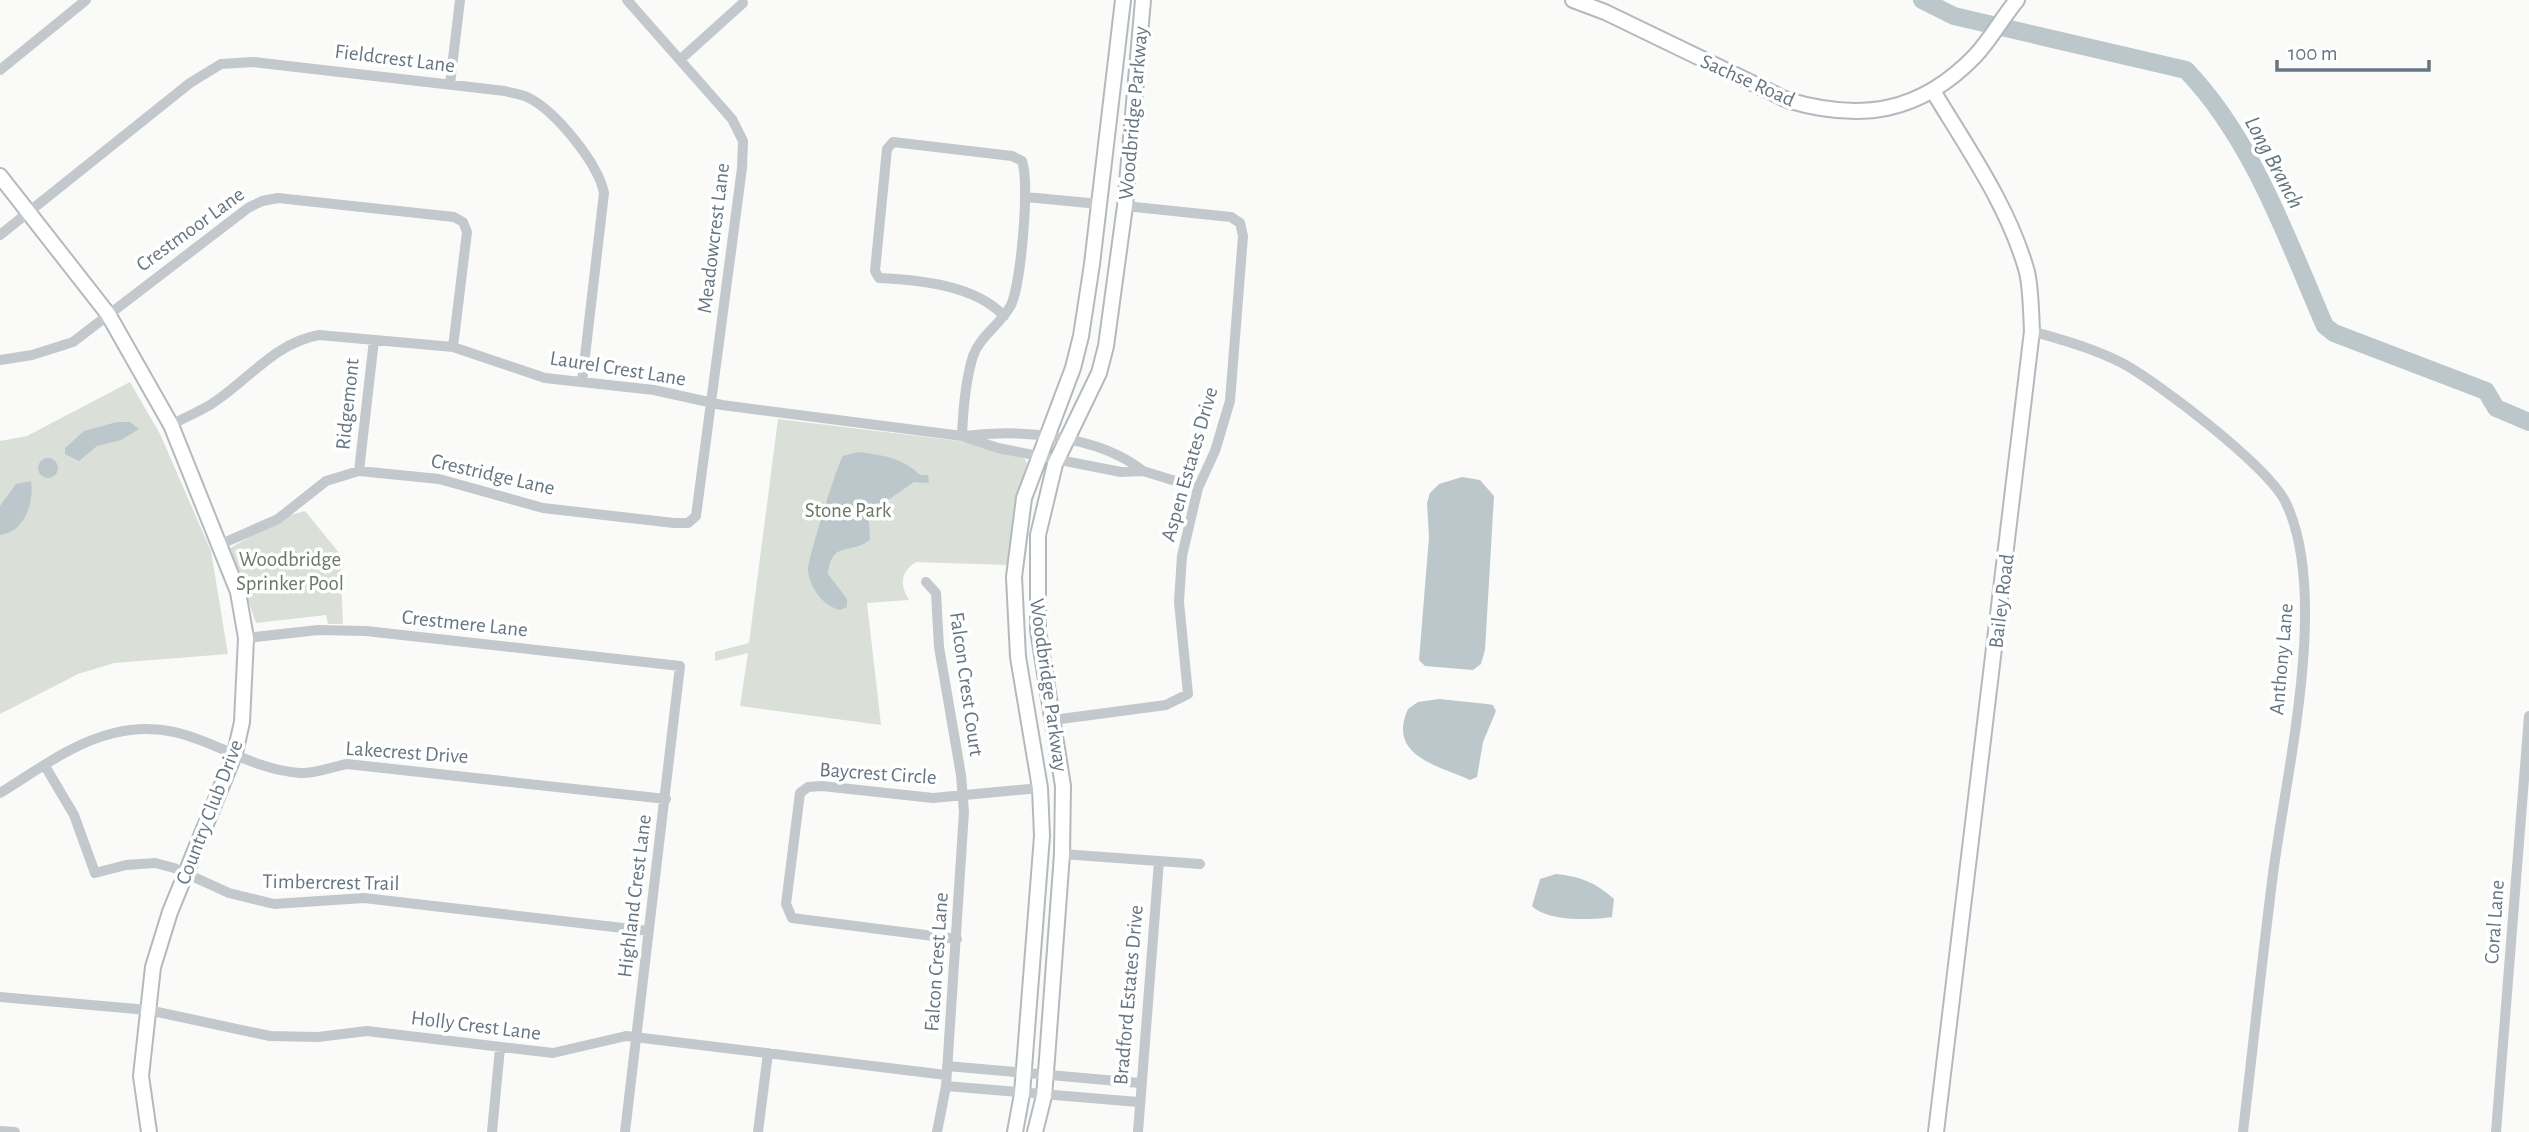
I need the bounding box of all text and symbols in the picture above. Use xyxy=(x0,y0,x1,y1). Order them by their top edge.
street label: Woodbridge Parkway xyxy=(1115,25,1152,201)
scale bar xyxy=(2277,28,2429,72)
street label: Fieldcrest Lane xyxy=(334,41,456,76)
text: 100 m xyxy=(2288,43,2338,64)
street label: Sachse Road xyxy=(1697,50,1798,111)
water label: Long Branch xyxy=(2240,113,2308,213)
street label: Meadowcrest Lane xyxy=(694,162,733,314)
street label: Crestmoor Lane xyxy=(132,183,248,275)
street label: Laurel Crest Lane xyxy=(548,347,688,390)
street label: Ridgemont xyxy=(332,357,363,451)
street label: Aspen Estates Drive xyxy=(1157,384,1222,544)
street label: Crestridge Lane xyxy=(429,450,557,499)
park label: Stone Park xyxy=(805,500,892,521)
park label: Woodbridge Sprinker Pool xyxy=(236,549,344,594)
street label: Bailey Road xyxy=(1985,552,2018,650)
street label: Woodbridge Parkway xyxy=(1026,597,1071,773)
street label: Anthony Lane xyxy=(2266,602,2297,716)
street label: Crestmere Lane xyxy=(401,606,529,641)
street label: Falcon Crest Court xyxy=(946,611,987,758)
street label: Country Club Drive xyxy=(172,737,247,887)
street label: Lakecrest Drive xyxy=(345,738,469,767)
street label: Baycrest Circle xyxy=(819,759,937,788)
street label: Highland Crest Lane xyxy=(614,813,655,979)
street label: Timbercrest Trail xyxy=(262,871,400,894)
street label: Coral Lane xyxy=(2481,879,2508,965)
street label: Falcon Crest Lane xyxy=(921,892,952,1032)
street label: Bradford Estates Drive xyxy=(1110,904,1147,1086)
street label: Holly Crest Lane xyxy=(410,1007,542,1044)

